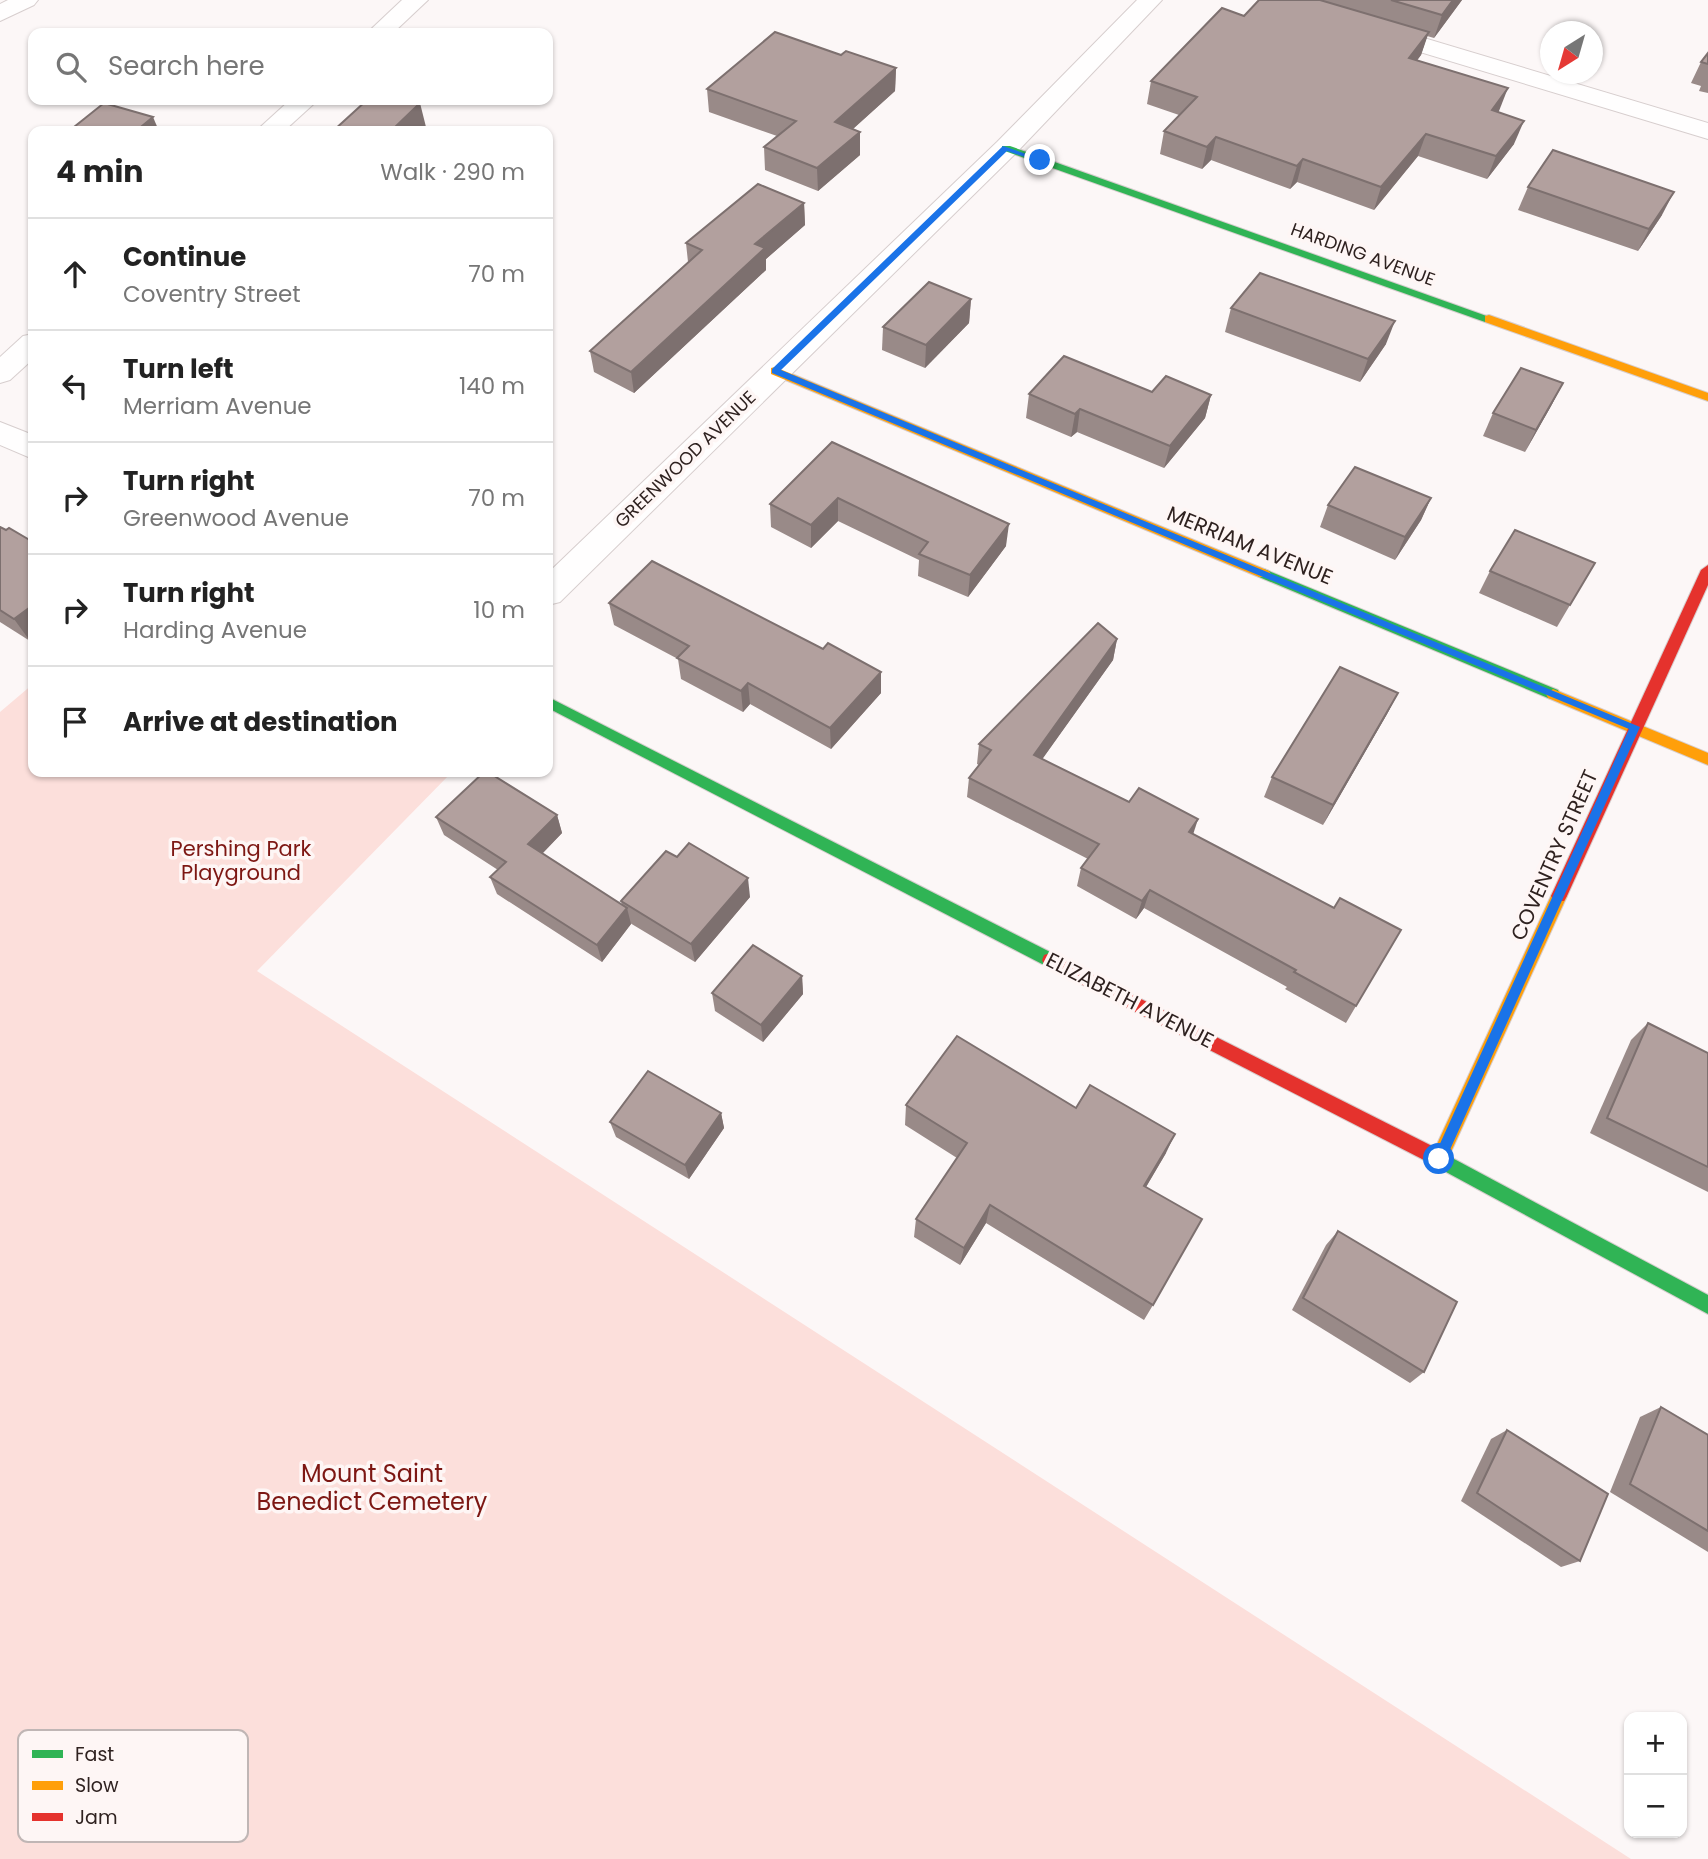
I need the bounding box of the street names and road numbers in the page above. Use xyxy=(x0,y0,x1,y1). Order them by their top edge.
street label: HARDING AVENUE xyxy=(1287,216,1439,292)
street label: GREENWOOD AVENUE xyxy=(609,385,761,533)
street label: MERRIAM AVENUE xyxy=(1163,499,1337,591)
street label: COVENTRY STREET xyxy=(1503,765,1605,945)
street label: ELIZABETH AVENUE xyxy=(1041,945,1219,1055)

